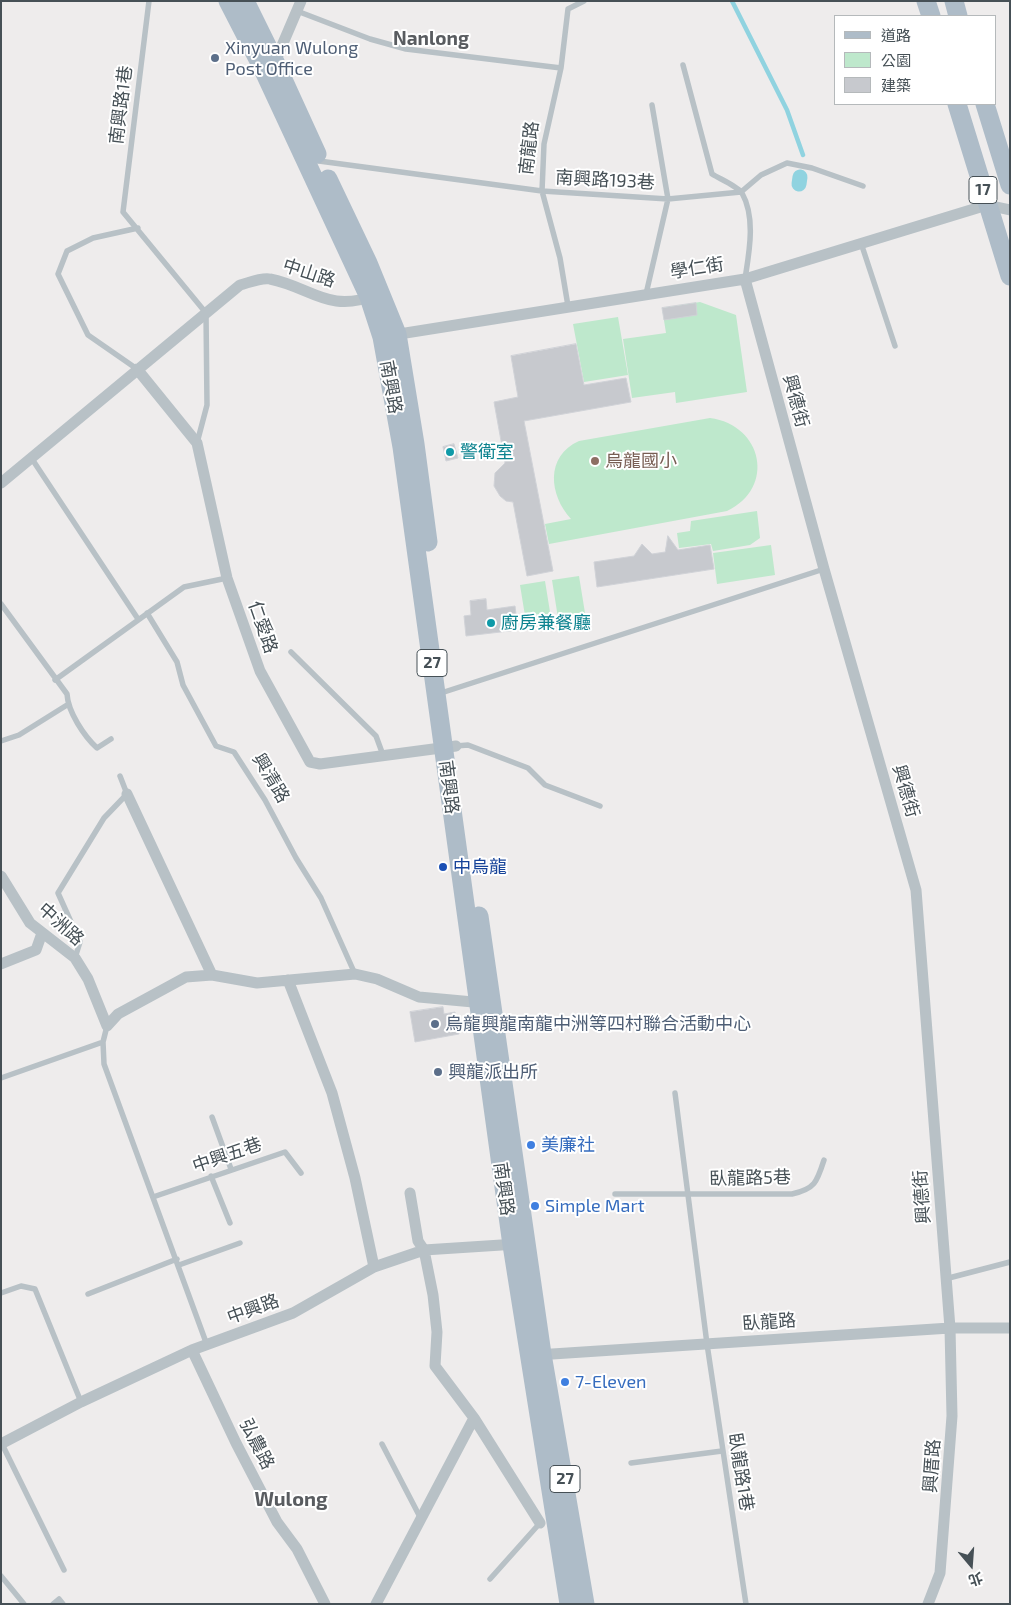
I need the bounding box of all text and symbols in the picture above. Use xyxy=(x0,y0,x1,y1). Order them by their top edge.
legend xyxy=(834,15,996,105)
text: 道路 xyxy=(881,26,911,44)
district label: Nanlong xyxy=(393,28,469,50)
place label: Xinyuan Wulong Post Office xyxy=(225,37,358,80)
text: 公園 xyxy=(881,51,911,69)
marker: Xinyuan Wulong Post Office xyxy=(209,52,221,64)
street label: 南興路1巷 xyxy=(105,64,137,146)
text: 建築 xyxy=(881,76,911,94)
street label: 南龍路 xyxy=(515,120,543,176)
street label: 南興路193巷 xyxy=(555,167,655,193)
road number: 17 xyxy=(969,176,997,204)
street label: 學仁街 xyxy=(669,253,725,283)
street label: 中山路 xyxy=(280,254,338,292)
street label: 南興路 xyxy=(376,359,406,415)
street label: 興德街 xyxy=(779,372,813,430)
place label: 警衛室 xyxy=(460,441,514,463)
marker: 警衛室 xyxy=(444,446,456,458)
place label: 烏龍國小 xyxy=(605,450,677,472)
marker: 烏龍國小 xyxy=(589,455,601,467)
street label: 仁愛路 xyxy=(244,598,282,656)
place label: 廚房兼餐廳 xyxy=(501,612,591,634)
marker: 廚房兼餐廳 xyxy=(485,617,497,629)
road number: 27 xyxy=(417,650,447,676)
street label: 興清路 xyxy=(248,749,294,807)
street label: 南興路 xyxy=(435,759,463,815)
street label: 興德街 xyxy=(888,762,924,820)
place label: 中烏龍 xyxy=(453,856,507,878)
marker: 中烏龍 xyxy=(437,861,449,873)
street label: 中洲路 xyxy=(34,898,88,950)
place label: 烏龍興龍南龍中洲等四村聯合活動中心 xyxy=(445,1013,751,1035)
marker: 烏龍興龍南龍中洲等四村聯合活動中心 xyxy=(429,1018,441,1030)
place label: 興龍派出所 xyxy=(448,1061,538,1083)
marker: 興龍派出所 xyxy=(432,1066,444,1078)
street label: 中興五巷 xyxy=(189,1133,265,1177)
place label: 美廉社 xyxy=(541,1134,595,1156)
marker: 美廉社 xyxy=(525,1139,537,1151)
street label: 南興路 xyxy=(490,1161,518,1217)
street label: 臥龍路5巷 xyxy=(709,1166,791,1190)
street label: 興德街 xyxy=(909,1169,935,1225)
place label: Simple Mart xyxy=(545,1195,645,1217)
marker: Simple Mart xyxy=(529,1200,541,1212)
street label: 中興路 xyxy=(224,1290,282,1328)
street label: 臥龍路 xyxy=(741,1309,797,1335)
place label: 7-Eleven xyxy=(575,1371,647,1393)
marker: 7-Eleven xyxy=(559,1376,571,1388)
street label: 弘農路 xyxy=(235,1415,279,1473)
street label: 臥龍路1巷 xyxy=(724,1431,758,1513)
street label: 興厝路 xyxy=(919,1438,945,1494)
road number: 27 xyxy=(550,1466,580,1492)
district label: Wulong xyxy=(254,1487,328,1511)
north arrow xyxy=(946,1540,996,1590)
text: 北 xyxy=(967,1569,985,1590)

